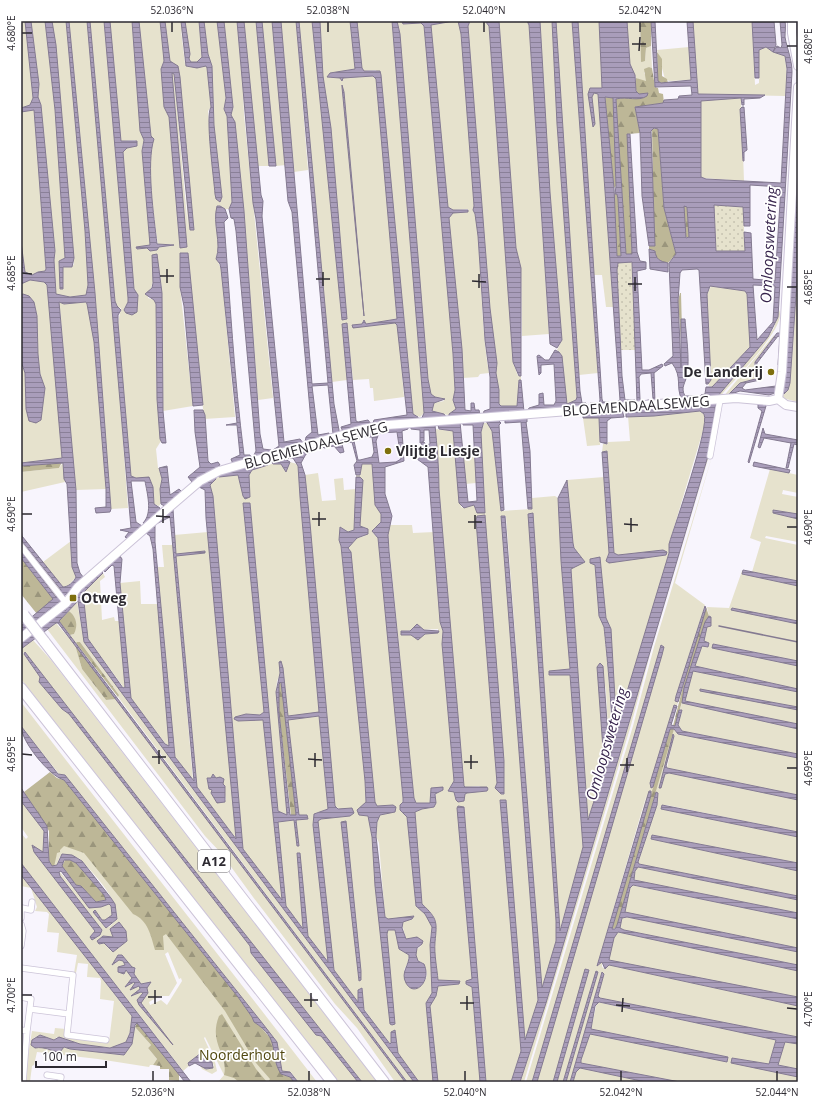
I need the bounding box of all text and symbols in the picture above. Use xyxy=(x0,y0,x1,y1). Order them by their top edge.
text: 52.036°N xyxy=(150,3,194,17)
text: 52.038°N xyxy=(306,3,350,17)
text: 52.040°N xyxy=(462,3,506,17)
text: 52.042°N xyxy=(618,3,662,17)
text: 4.680°E xyxy=(4,15,18,51)
text: 4.680°E xyxy=(801,28,815,64)
water label: Omloopswetering xyxy=(755,185,781,304)
text: 4.685°E xyxy=(4,255,18,291)
text: 4.685°E xyxy=(801,269,815,305)
place label: De Landerij xyxy=(683,362,763,381)
marker: De Landerij xyxy=(766,367,776,377)
street label: BLOEMENDAALSEWEG xyxy=(562,391,710,420)
street label: BLOEMENDAALSEWEG xyxy=(242,416,390,473)
place label: Vlijtig Liesje xyxy=(396,441,480,460)
marker: Vlijtig Liesje xyxy=(383,446,393,456)
text: 4.690°E xyxy=(4,496,18,532)
text: 4.690°E xyxy=(801,509,815,545)
place label: Otweg xyxy=(81,588,126,607)
marker: Otweg xyxy=(68,593,78,603)
water label: Omloopswetering xyxy=(580,684,632,802)
text: 4.695°E xyxy=(4,736,18,772)
text: 4.695°E xyxy=(801,750,815,786)
road number: A12 xyxy=(198,850,230,872)
text: 4.700°E xyxy=(4,977,18,1013)
text: 4.700°E xyxy=(801,991,815,1027)
scale bar xyxy=(36,1043,106,1069)
park label: Noorderhout xyxy=(199,1045,285,1064)
text: 100 m xyxy=(42,1048,77,1065)
text: 52.036°N xyxy=(131,1085,175,1099)
text: 52.038°N xyxy=(287,1085,331,1099)
text: 52.040°N xyxy=(443,1085,487,1099)
text: 52.042°N xyxy=(599,1085,643,1099)
text: 52.044°N xyxy=(755,1085,799,1099)

